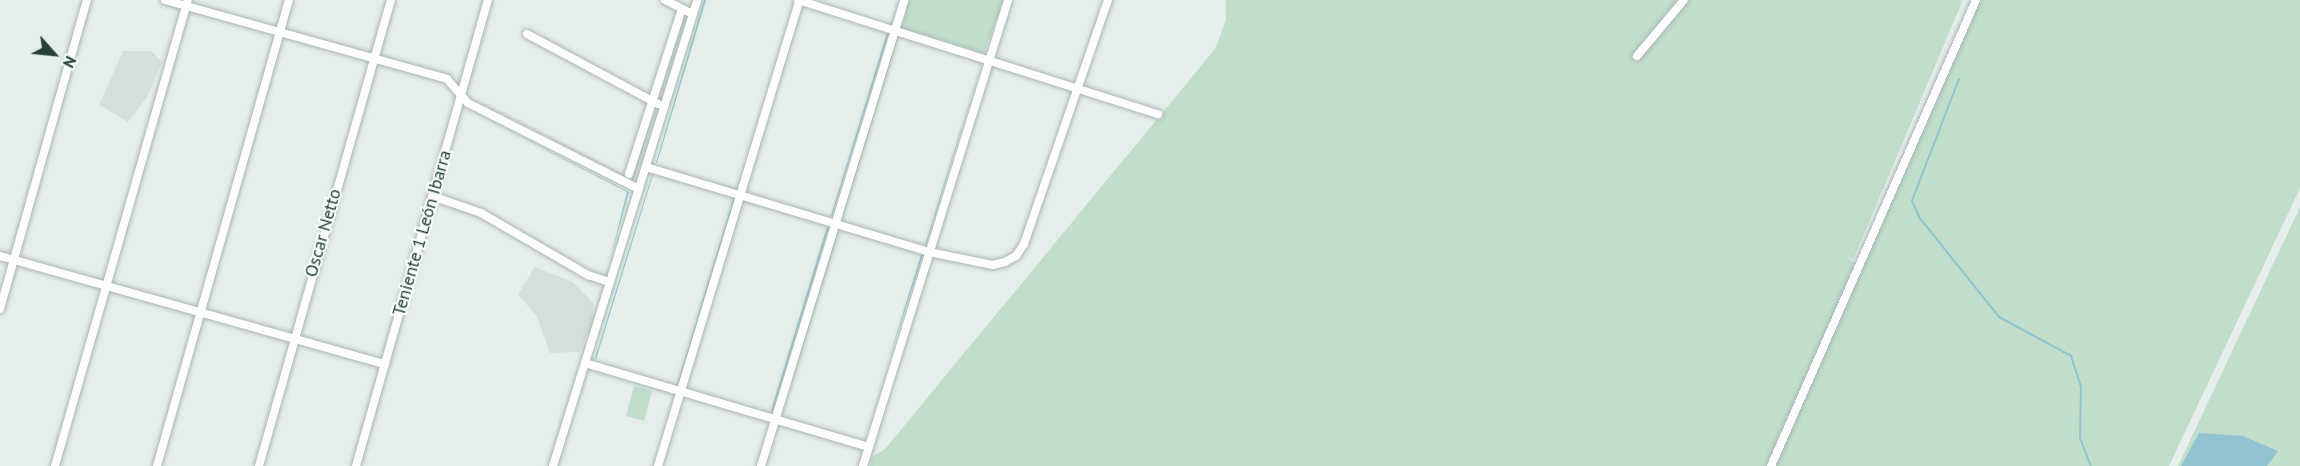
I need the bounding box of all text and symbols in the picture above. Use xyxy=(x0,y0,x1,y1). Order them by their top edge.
north arrow xyxy=(24,24,84,84)
text: N xyxy=(59,53,81,71)
street label: Teniente 1 León Ibarra xyxy=(388,148,456,318)
street label: Oscar Netto xyxy=(300,186,346,280)

